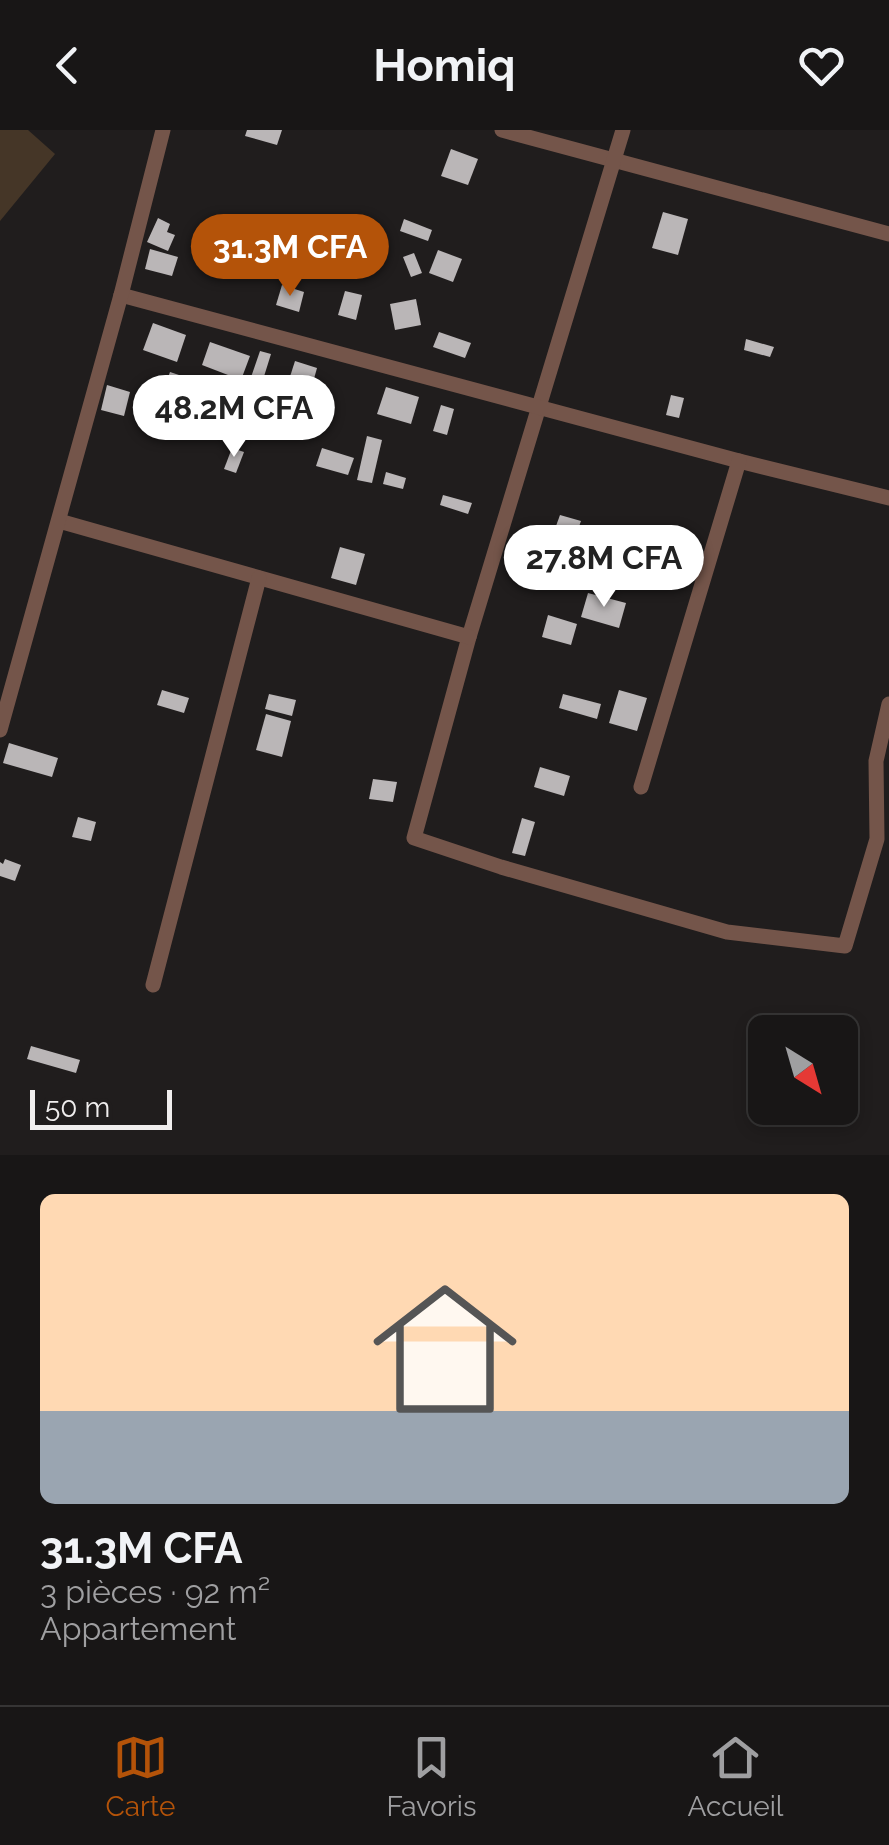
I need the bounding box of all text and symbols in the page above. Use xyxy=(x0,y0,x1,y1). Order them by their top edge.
icon: back xyxy=(40,38,95,93)
icon: heart xyxy=(794,38,849,93)
text: Homiq xyxy=(373,39,516,92)
pin: 31.3M CFA xyxy=(176,214,404,299)
text: 31.3M CFA xyxy=(213,228,367,265)
pin: 48.2M CFA xyxy=(120,375,348,460)
text: 48.2M CFA xyxy=(155,389,313,426)
pin: 27.8M CFA xyxy=(490,525,718,610)
text: 27.8M CFA xyxy=(526,539,682,576)
north arrow xyxy=(748,1015,858,1125)
map controls xyxy=(748,1015,858,1125)
scale bar xyxy=(30,1085,172,1130)
text: 50 m xyxy=(45,1091,110,1124)
icon: home xyxy=(355,1259,535,1439)
text: 31.3M CFA xyxy=(40,1524,243,1573)
text: 3 pièces · 92 m² xyxy=(40,1573,270,1610)
text: Appartement xyxy=(40,1610,236,1647)
tab: Carte xyxy=(106,1730,175,1823)
tab: Favoris xyxy=(386,1730,476,1823)
tab: Accueil xyxy=(688,1730,783,1823)

